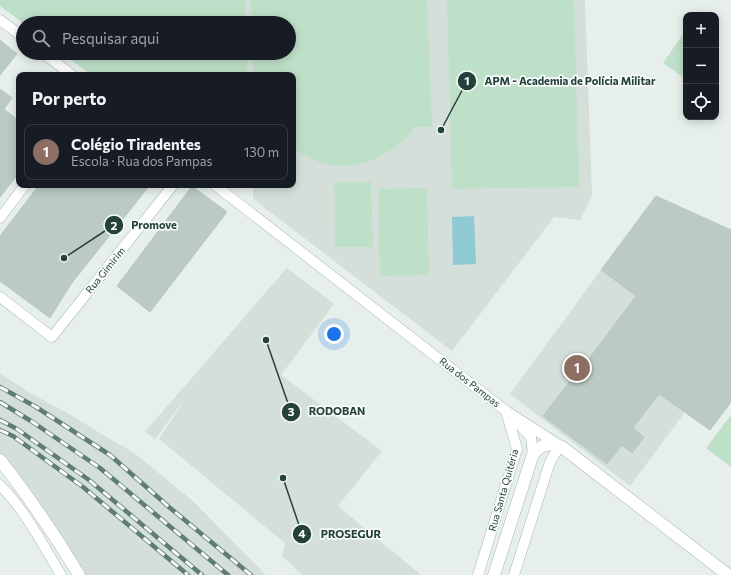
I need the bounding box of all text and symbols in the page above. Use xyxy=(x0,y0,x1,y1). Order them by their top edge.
map controls xyxy=(683,12,719,120)
button: + xyxy=(683,12,719,48)
search box xyxy=(16,16,296,60)
icon: search xyxy=(30,27,52,49)
text: Pesquisar aqui xyxy=(62,29,159,47)
button: − xyxy=(683,48,719,84)
callout: APM - Academia de Polícia Militar xyxy=(457,70,664,93)
text: 1 xyxy=(464,73,470,87)
text: APM - Academia de Polícia Militar xyxy=(485,74,656,87)
button: locate xyxy=(683,84,719,120)
text: Por perto xyxy=(32,88,107,109)
text: Colégio Tiradentes xyxy=(71,135,201,153)
text: 1 xyxy=(43,144,49,160)
text: 130 m xyxy=(244,144,279,160)
text: Escola · Rua dos Pampas xyxy=(71,153,212,169)
callout: Promove xyxy=(104,214,185,237)
text: 2 xyxy=(111,218,118,232)
text: Promove xyxy=(131,218,177,231)
street label: Rua Gimirim xyxy=(83,245,127,295)
your location xyxy=(324,324,344,344)
pin: 1 xyxy=(564,353,590,383)
street label: Rua dos Pampas xyxy=(437,355,503,410)
callout: RODOBAN xyxy=(281,400,373,423)
text: 3 xyxy=(288,404,295,418)
text: RODOBAN xyxy=(309,404,365,417)
street label: Rua Santa Quitéria xyxy=(486,448,520,532)
callout: PROSEGUR xyxy=(292,522,389,545)
text: 4 xyxy=(298,526,306,540)
text: PROSEGUR xyxy=(321,527,382,540)

